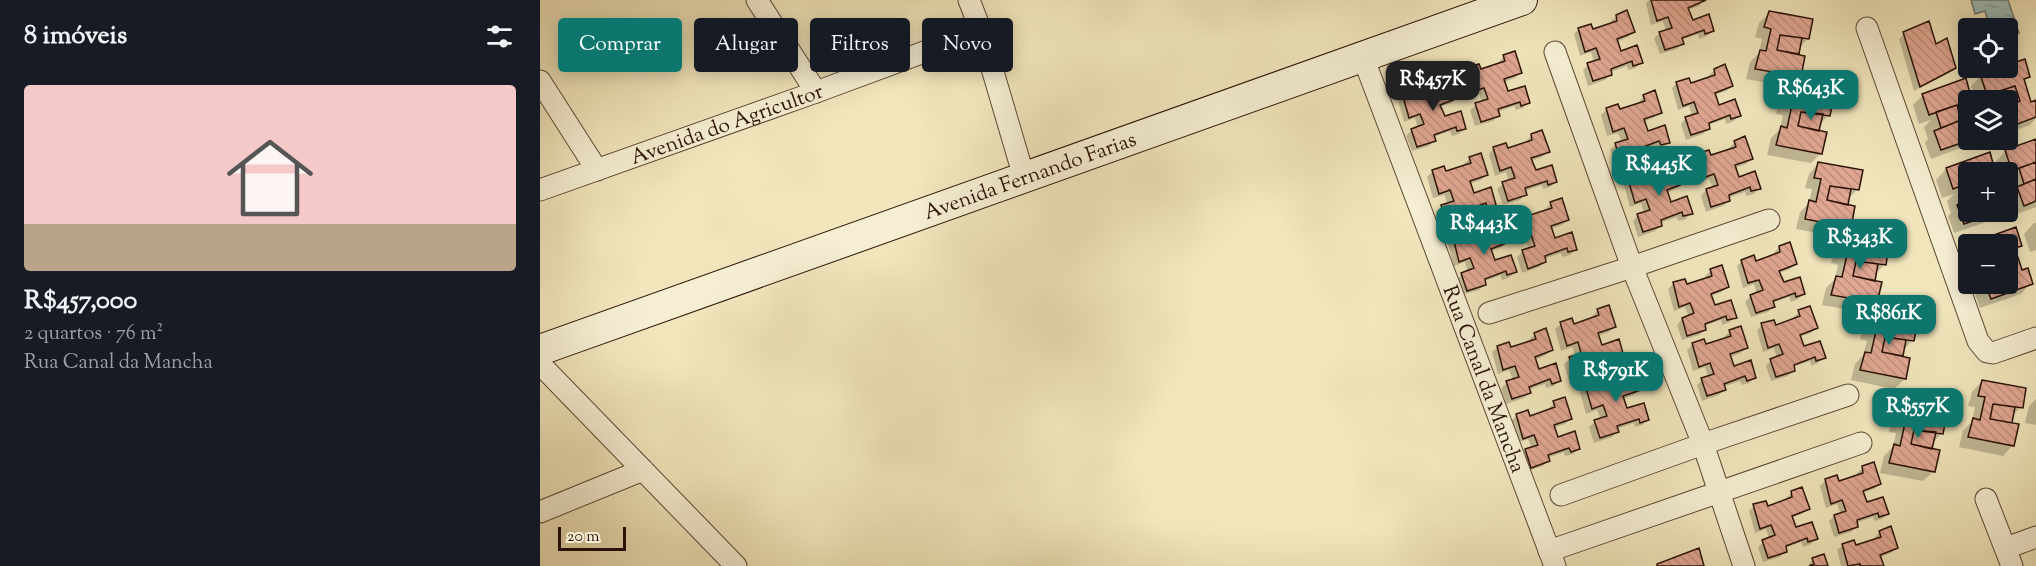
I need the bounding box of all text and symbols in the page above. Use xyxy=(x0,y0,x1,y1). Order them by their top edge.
text: 8 imóveis xyxy=(24,18,127,55)
chip: Comprar xyxy=(558,18,682,72)
chip: Alugar xyxy=(694,18,798,72)
chip: Filtros xyxy=(810,18,910,72)
chip: Novo xyxy=(922,18,1013,72)
map controls xyxy=(1958,18,2018,294)
button: locate xyxy=(1958,18,2018,78)
icon: filters xyxy=(483,20,516,53)
pin: R$457K xyxy=(1384,61,1482,112)
text: R$457K xyxy=(1400,66,1466,95)
pin: R$643K xyxy=(1762,70,1860,121)
text: R$643K xyxy=(1777,75,1845,104)
street label: Avenida do Agricultor xyxy=(627,78,828,174)
button: layers xyxy=(1958,90,2018,150)
icon: home xyxy=(216,124,324,232)
street label: Avenida Fernando Farias xyxy=(920,126,1141,229)
pin: R$445K xyxy=(1610,146,1708,197)
text: R$445K xyxy=(1626,151,1692,180)
button: + xyxy=(1958,162,2018,222)
pin: R$443K xyxy=(1435,205,1533,256)
text: R$443K xyxy=(1450,210,1518,239)
pin: R$343K xyxy=(1811,219,1909,270)
text: R$343K xyxy=(1827,224,1893,253)
button: − xyxy=(1958,234,2018,294)
street label: Rua Canal da Mancha xyxy=(1434,282,1532,478)
text: R$457,000 xyxy=(24,283,137,320)
pin: R$861K xyxy=(1840,295,1938,346)
text: R$861K xyxy=(1856,300,1922,329)
text: 2 quartos · 76 m² xyxy=(24,320,163,349)
text: Rua Canal da Mancha xyxy=(24,349,213,378)
pin: R$791K xyxy=(1567,352,1665,403)
text: R$791K xyxy=(1583,357,1649,386)
pin: R$557K xyxy=(1869,388,1967,439)
text: R$557K xyxy=(1886,393,1950,422)
scale bar xyxy=(558,524,626,552)
text: 20 m xyxy=(567,526,600,549)

